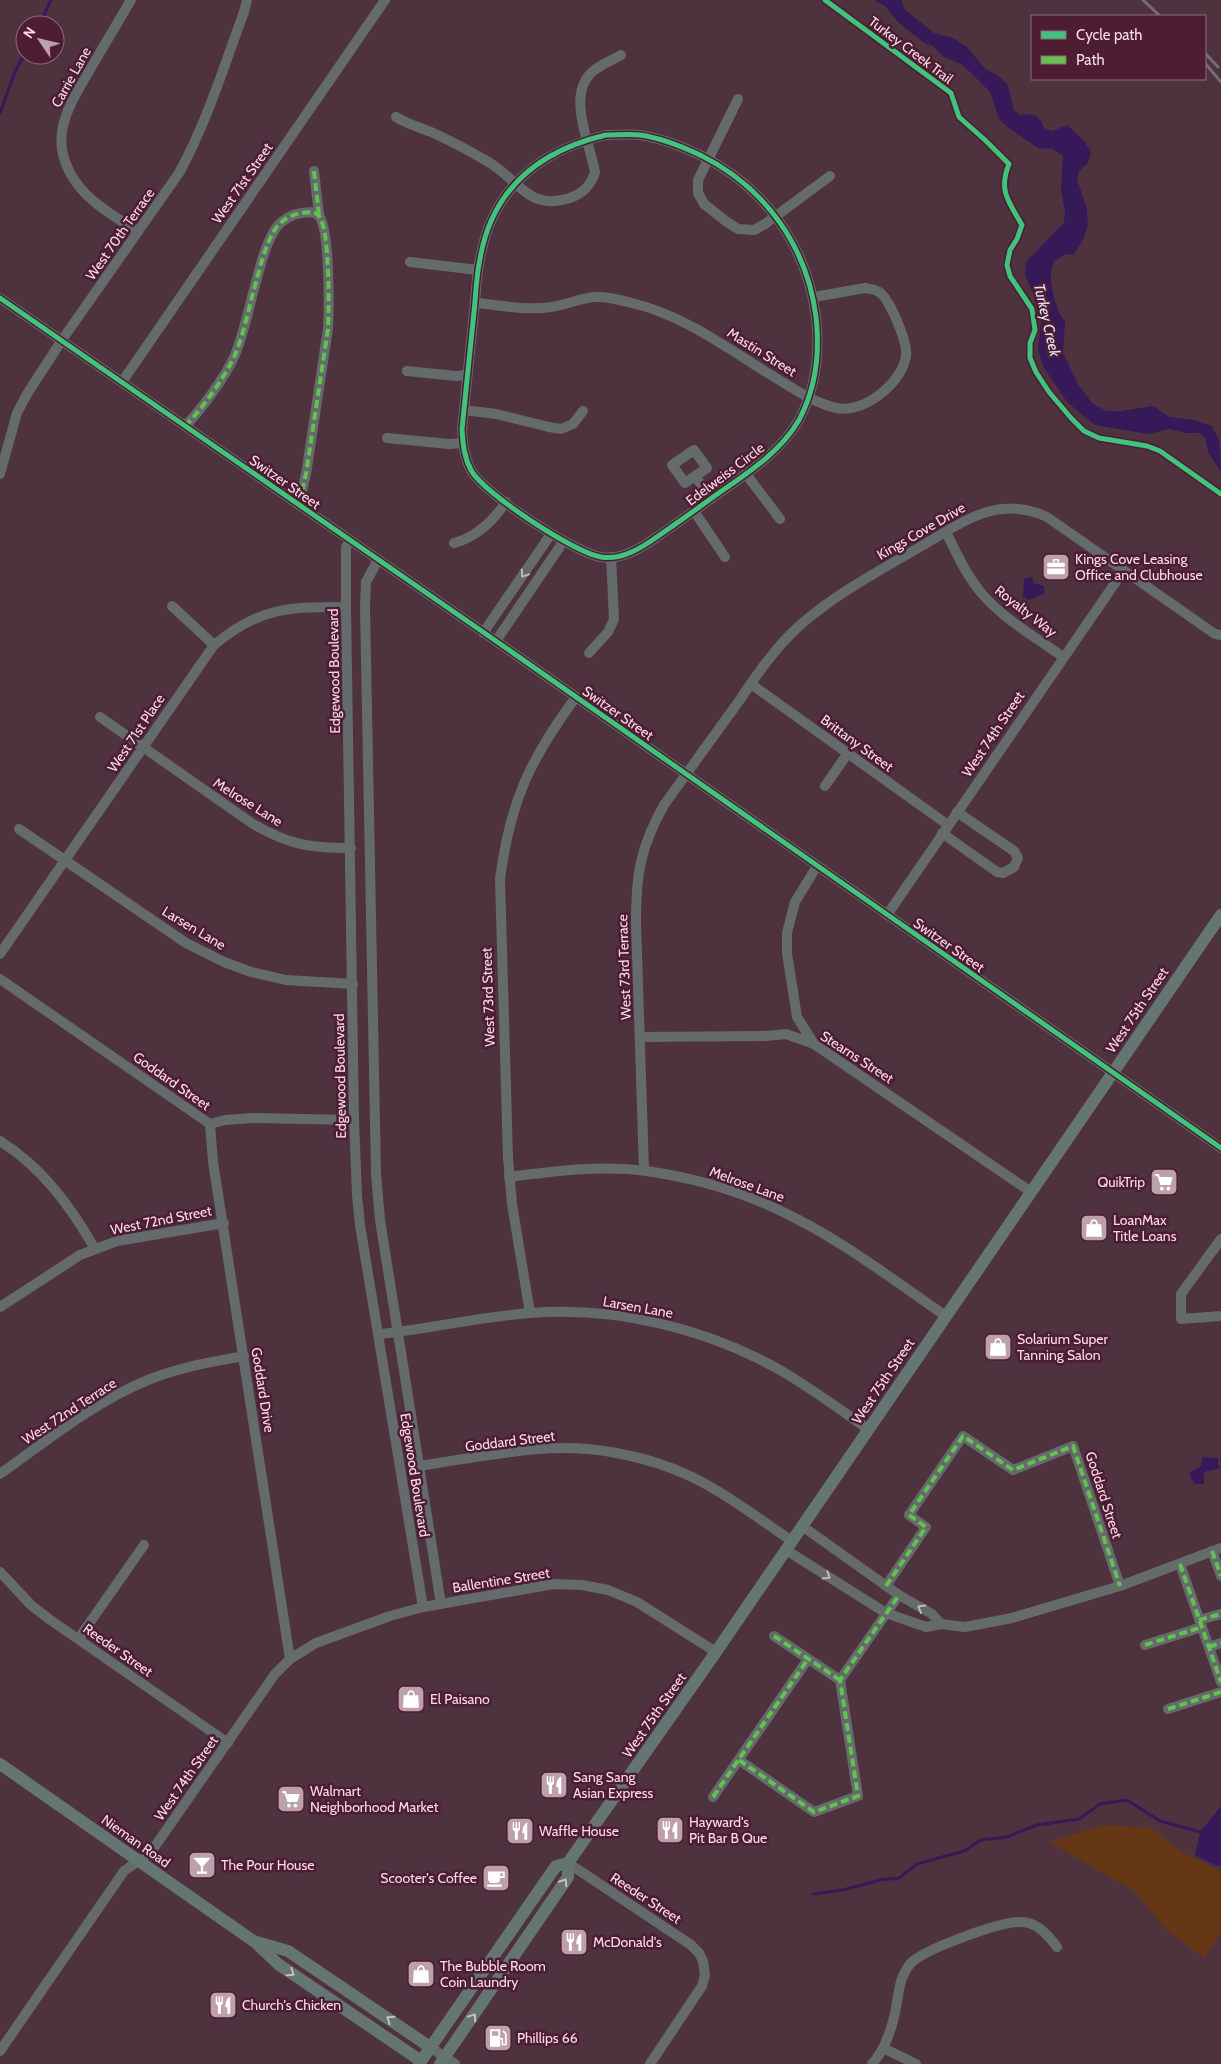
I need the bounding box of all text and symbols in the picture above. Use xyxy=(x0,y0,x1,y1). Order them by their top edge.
street label: Turkey Creek Trail xyxy=(865,12,957,88)
north arrow xyxy=(15,15,65,65)
legend xyxy=(1031,15,1206,80)
text: N xyxy=(19,23,40,42)
text: Cycle path xyxy=(1076,26,1142,44)
street label: Carrie Lane xyxy=(47,44,95,110)
text: Path xyxy=(1076,51,1105,69)
street label: West 71st Street xyxy=(207,139,277,227)
street label: West 70th Terrace xyxy=(82,185,158,283)
water label: Turkey Creek xyxy=(1030,282,1064,359)
street label: Mastin Street xyxy=(724,324,800,381)
street label: Edelweiss Circle xyxy=(682,439,768,509)
street label: Switzer Street xyxy=(246,451,324,513)
street label: Kings Cove Drive xyxy=(873,498,969,564)
place label: Kings Cove Leasing Office and Clubhouse xyxy=(1075,550,1203,584)
office icon: Kings Cove Leasing Office and Clubhouse xyxy=(1041,552,1071,582)
one-way arrow xyxy=(521,568,530,578)
street label: Royalty Way xyxy=(991,581,1061,641)
street label: Edgewood Boulevard xyxy=(324,608,344,734)
street label: Switzer Street xyxy=(579,682,657,744)
street label: West 74th Street xyxy=(958,687,1028,780)
street label: West 71st Place xyxy=(103,691,169,775)
street label: Brittany Street xyxy=(817,711,897,776)
street label: Melrose Lane xyxy=(210,774,286,830)
street label: Larsen Lane xyxy=(159,902,229,954)
street label: West 73rd Terrace xyxy=(613,914,635,1020)
street label: Switzer Street xyxy=(910,914,988,976)
street label: West 73rd Street xyxy=(477,947,499,1047)
street label: West 75th Street xyxy=(1102,963,1172,1056)
street label: Edgewood Boulevard xyxy=(330,1013,350,1139)
street label: Stearns Street xyxy=(817,1027,897,1087)
street label: Goddard Street xyxy=(130,1048,214,1114)
street label: Melrose Lane xyxy=(707,1162,787,1206)
supermarket icon: QuikTrip xyxy=(1149,1167,1179,1197)
place label: QuikTrip xyxy=(1098,1173,1145,1191)
street label: West 72nd Street xyxy=(109,1201,213,1239)
place label: LoanMax Title Loans xyxy=(1113,1211,1177,1245)
shop icon: LoanMax Title Loans xyxy=(1079,1213,1109,1243)
street label: Larsen Lane xyxy=(602,1292,674,1322)
place label: Solarium Super Tanning Salon xyxy=(1017,1330,1108,1364)
shop icon: Solarium Super Tanning Salon xyxy=(983,1332,1013,1362)
street label: West 75th Street xyxy=(848,1334,918,1427)
street label: Goddard Drive xyxy=(247,1346,279,1434)
street label: West 72nd Terrace xyxy=(18,1374,120,1448)
street label: Edgewood Boulevard xyxy=(396,1412,434,1538)
street label: Goddard Street xyxy=(464,1427,556,1455)
street label: Goddard Street xyxy=(1081,1449,1127,1541)
street label: Ballentine Street xyxy=(451,1563,551,1597)
one-way arrow xyxy=(821,1570,830,1579)
one-way arrow xyxy=(918,1604,927,1614)
street label: Reeder Street xyxy=(80,1619,157,1681)
street label: West 75th Street xyxy=(618,1669,690,1761)
shop icon: El Paisano xyxy=(396,1684,426,1714)
place label: El Paisano xyxy=(430,1690,490,1708)
street label: West 74th Street xyxy=(150,1732,222,1824)
place label: Sang Sang Asian Express xyxy=(573,1768,653,1802)
restaurant icon: Sang Sang Asian Express xyxy=(539,1770,569,1800)
place label: Walmart Neighborhood Market xyxy=(310,1782,439,1816)
supermarket icon: Walmart Neighborhood Market xyxy=(276,1784,306,1814)
street label: Nieman Road xyxy=(98,1811,174,1871)
place label: Hayward's Pit Bar B Que xyxy=(689,1813,767,1847)
restaurant icon: Hayward's Pit Bar B Que xyxy=(655,1815,685,1845)
restaurant icon: Waffle House xyxy=(505,1816,535,1846)
place label: Waffle House xyxy=(539,1822,619,1840)
bar icon: The Pour House xyxy=(187,1850,217,1880)
place label: The Pour House xyxy=(221,1856,314,1874)
cafe icon: Scooter's Coffee xyxy=(481,1863,511,1893)
street label: Reeder Street xyxy=(607,1868,685,1928)
place label: Scooter's Coffee xyxy=(380,1869,477,1887)
one-way arrow xyxy=(557,1879,567,1888)
restaurant icon: McDonald's xyxy=(559,1927,589,1957)
place label: McDonald's xyxy=(593,1933,662,1951)
place label: The Bubble Room Coin Laundry xyxy=(440,1957,546,1991)
shop icon: The Bubble Room Coin Laundry xyxy=(406,1959,436,1989)
one-way arrow xyxy=(286,1967,295,1977)
restaurant icon: Church's Chicken xyxy=(208,1990,238,2020)
place label: Church's Chicken xyxy=(242,1996,341,2014)
one-way arrow xyxy=(466,2013,476,2022)
one-way arrow xyxy=(386,2016,395,2026)
fuel station icon: Phillips 66 xyxy=(483,2023,513,2053)
place label: Phillips 66 xyxy=(517,2029,578,2047)

